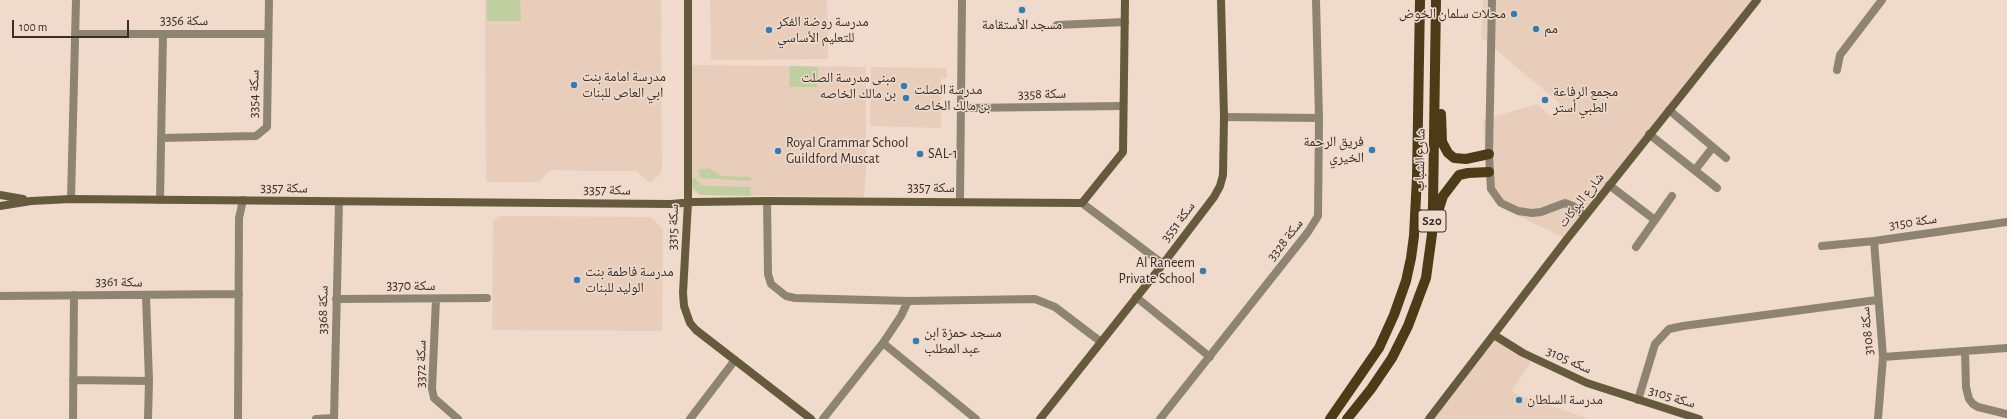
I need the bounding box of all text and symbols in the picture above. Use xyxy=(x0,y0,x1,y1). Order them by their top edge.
marker: مسجد الأستقامة xyxy=(1017,5,1027,15)
place label: محلات سلمان الخوض xyxy=(1399,6,1506,22)
marker: محلات سلمان الخوض xyxy=(1509,9,1519,19)
scale bar xyxy=(14,12,131,38)
street label: سكة 3356 xyxy=(160,13,208,29)
place label: مدرسة روضة الفكر للتعليم الأساسي xyxy=(777,14,869,46)
place label: مسجد الأستقامة xyxy=(982,17,1062,33)
text: 100 m xyxy=(19,21,47,33)
place label: مم xyxy=(1544,21,1558,37)
marker: مم xyxy=(1531,24,1541,34)
marker: مدرسة روضة الفكر للتعليم الأساسي xyxy=(764,25,774,35)
place label: مدرسة امامة بنت ابي العاص للبنات xyxy=(582,69,666,102)
street label: سكة 3354 xyxy=(245,70,263,118)
place label: مبنى مدرسة الصلت بن مالك الخاصه xyxy=(801,70,896,102)
marker: مدرسة امامة بنت ابي العاص للبنات xyxy=(569,80,579,90)
marker: مبنى مدرسة الصلت بن مالك الخاصه xyxy=(899,81,909,91)
place label: مدرسة الصلت بن مالك الخاصه xyxy=(914,82,990,114)
place label: مجمع الرفاعة الطبي أستر xyxy=(1553,84,1618,116)
street label: سكة 3358 xyxy=(1018,85,1066,103)
marker: مدرسة الصلت بن مالك الخاصه xyxy=(901,93,911,103)
marker: مجمع الرفاعة الطبي أستر xyxy=(1540,95,1550,105)
street label: شارع الشباب xyxy=(1411,128,1429,192)
place label: فريق الرحمة الخيري xyxy=(1303,134,1364,166)
place label: Royal Grammar School Guildford Muscat xyxy=(786,135,908,168)
marker: فريق الرحمة الخيري xyxy=(1367,145,1377,155)
marker: Royal Grammar School Guildford Muscat xyxy=(773,146,783,156)
place label: SAL-1 xyxy=(928,146,958,162)
marker: SAL-1 xyxy=(915,149,925,159)
street label: شارع البركات xyxy=(1554,169,1608,231)
street label: سكة 3357 xyxy=(260,179,308,197)
street label: سكة 3357 xyxy=(907,180,955,196)
street label: سكة 3357 xyxy=(583,181,631,199)
street label: سكة 3551 xyxy=(1157,198,1199,246)
street label: سكة 3315 xyxy=(664,203,682,251)
road number: S20 xyxy=(1418,210,1446,232)
street label: سكة 3150 xyxy=(1888,210,1938,234)
street label: سكة 3328 xyxy=(1263,216,1307,264)
place label: Al Raneem Private School xyxy=(1119,255,1195,288)
place label: مدرسة فاطمة بنت الوليد للبنات xyxy=(585,264,674,296)
marker: Al Raneem Private School xyxy=(1198,266,1208,276)
street label: سكة 3361 xyxy=(95,273,143,291)
marker: مدرسة فاطمة بنت الوليد للبنات xyxy=(572,275,582,285)
street label: سكة 3370 xyxy=(386,278,436,294)
street label: سكة 3368 xyxy=(314,285,332,335)
street label: سكة 3108 xyxy=(1857,306,1877,356)
place label: مسجد حمزة ابن عبد المطلب xyxy=(924,325,1002,358)
marker: مسجد حمزة ابن عبد المطلب xyxy=(911,336,921,346)
street label: سكة 3372 xyxy=(412,340,430,388)
street label: سكه 3105 xyxy=(1544,343,1594,377)
street label: سكة 3105 xyxy=(1647,382,1697,412)
place label: مدرسة السلطان xyxy=(1527,392,1603,408)
marker: مدرسة السلطان xyxy=(1514,395,1524,405)

